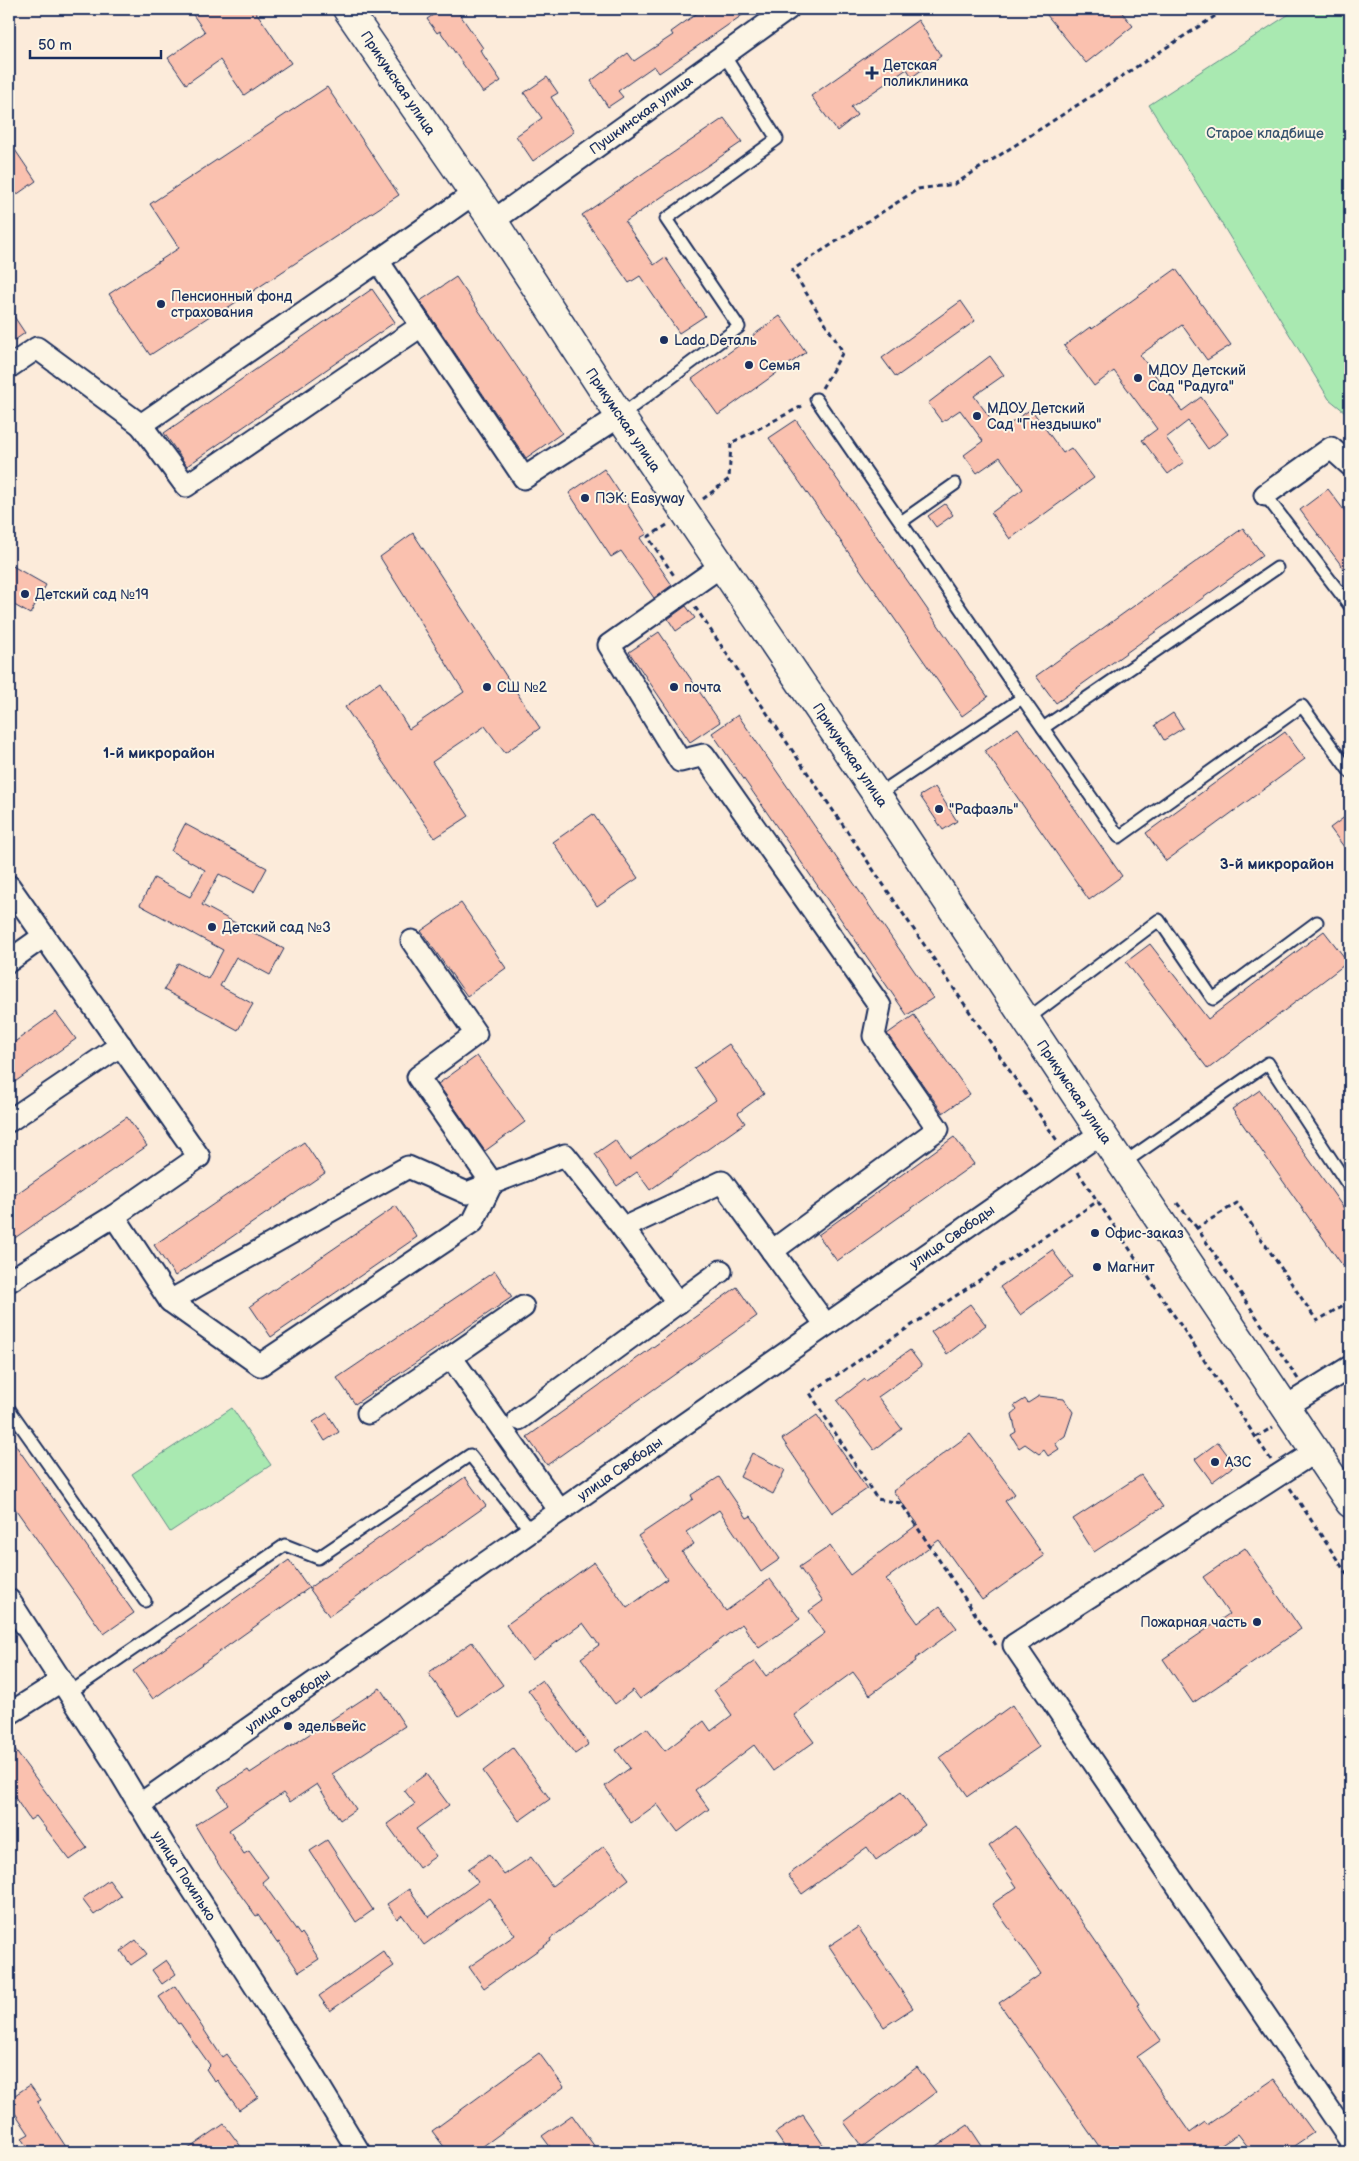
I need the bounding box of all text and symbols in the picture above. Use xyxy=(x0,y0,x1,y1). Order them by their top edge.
scale bar xyxy=(30,28,161,60)
street label: Прикумская улица xyxy=(357,28,440,139)
text: 50 m xyxy=(38,36,72,55)
place label: Детская поликлиника xyxy=(883,57,969,90)
marker: Детская поликлиника xyxy=(865,66,879,80)
street label: Пушкинская улица xyxy=(586,71,697,158)
park label: Старое кладбище xyxy=(1206,125,1324,142)
place label: Пенсионный фонд страхования xyxy=(171,288,293,321)
marker: Пенсионный фонд страхования xyxy=(155,298,167,310)
place label: Lada Dеталь xyxy=(674,332,757,349)
marker: Lada Dеталь xyxy=(658,334,670,346)
place label: Семья xyxy=(759,357,800,374)
marker: Семья xyxy=(743,359,755,371)
place label: МДОУ Детский Сад "Радуга" xyxy=(1148,362,1246,395)
street label: Прикумская улица xyxy=(582,365,665,476)
marker: МДОУ Детский Сад "Радуга" xyxy=(1132,372,1144,384)
place label: МДОУ Детский Сад "Гнездышко" xyxy=(987,400,1102,433)
marker: МДОУ Детский Сад "Гнездышко" xyxy=(971,410,983,422)
place label: ПЭК: Easyway xyxy=(595,490,685,507)
marker: ПЭК: Easyway xyxy=(579,492,591,504)
place label: Детский сад №19 xyxy=(35,586,149,603)
marker: Детский сад №19 xyxy=(19,588,31,600)
place label: СШ №2 xyxy=(497,679,548,696)
place label: почта xyxy=(684,679,722,696)
marker: СШ №2 xyxy=(481,681,493,693)
marker: почта xyxy=(668,681,680,693)
street label: Прикумская улица xyxy=(809,700,892,811)
district label: 1-й микрорайон xyxy=(103,744,215,763)
place label: "Рафаэль" xyxy=(949,801,1019,818)
marker: "Рафаэль" xyxy=(933,803,945,815)
district label: 3-й микрорайон xyxy=(1220,855,1334,874)
place label: Детский сад №3 xyxy=(222,919,331,936)
marker: Детский сад №3 xyxy=(206,921,218,933)
street label: Прикумская улица xyxy=(1033,1037,1116,1148)
street label: улица Свободы xyxy=(906,1201,998,1273)
place label: Офис-заказ xyxy=(1105,1225,1184,1242)
marker: Офис-заказ xyxy=(1089,1227,1101,1239)
place label: Магнит xyxy=(1107,1259,1155,1276)
marker: Магнит xyxy=(1091,1261,1103,1273)
street label: улица Свободы xyxy=(574,1433,666,1505)
place label: АЗС xyxy=(1224,1454,1252,1471)
marker: АЗС xyxy=(1209,1456,1221,1468)
place label: Пожарная часть xyxy=(1140,1614,1247,1631)
marker: Пожарная часть xyxy=(1251,1616,1263,1628)
street label: улица Свободы xyxy=(242,1665,334,1737)
place label: эдельвейс xyxy=(298,1718,366,1735)
marker: эдельвейс xyxy=(282,1720,294,1732)
street label: улица Похилько xyxy=(149,1828,219,1924)

